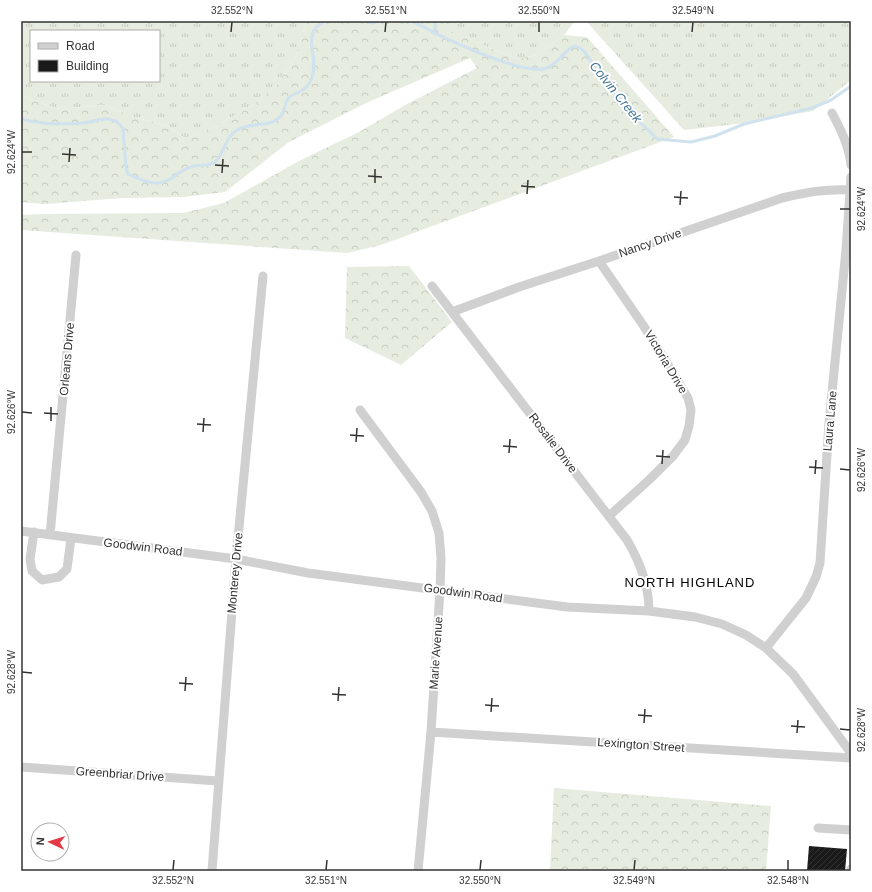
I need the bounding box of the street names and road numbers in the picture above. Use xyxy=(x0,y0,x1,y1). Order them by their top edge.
street label: Nancy Drive xyxy=(617,226,683,260)
street label: Orleans Drive xyxy=(57,322,77,396)
street label: Victoria Drive xyxy=(642,328,690,396)
street label: Laura Lane xyxy=(820,390,840,452)
street label: Rosalie Drive xyxy=(526,410,580,476)
street label: Monterey Drive xyxy=(224,532,246,614)
street label: Goodwin Road xyxy=(103,535,183,559)
street label: Goodwin Road xyxy=(423,581,503,605)
street label: Marie Avenue xyxy=(426,616,446,690)
street label: Lexington Street xyxy=(597,735,686,755)
street label: Greenbriar Drive xyxy=(75,764,165,784)

